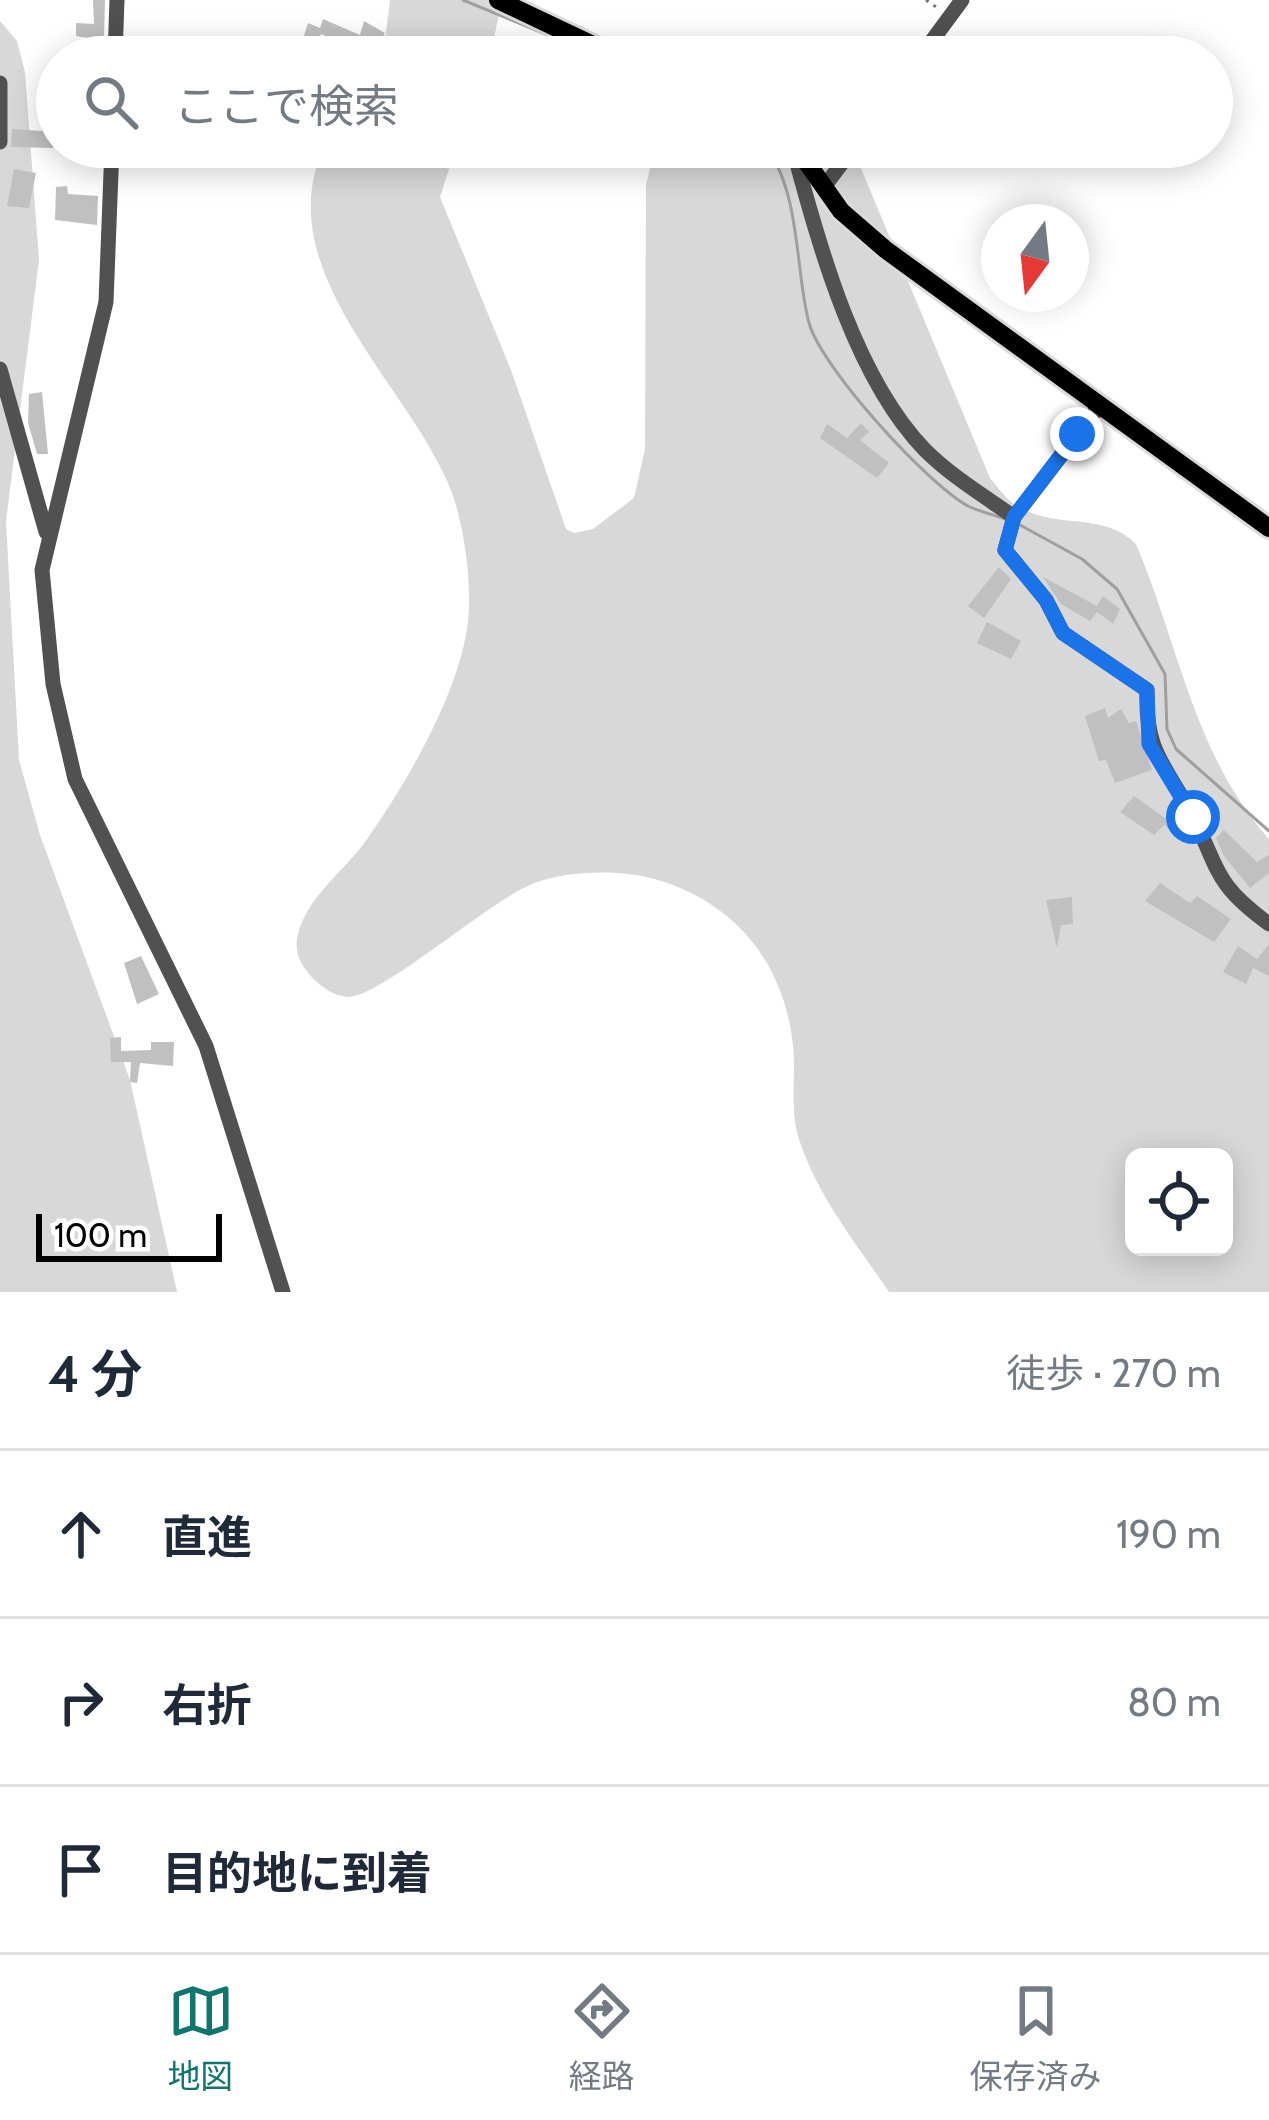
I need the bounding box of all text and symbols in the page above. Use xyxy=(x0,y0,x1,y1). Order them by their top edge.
search box xyxy=(36,36,1233,168)
icon: search xyxy=(78,69,144,135)
text: ここで検索 xyxy=(174,79,399,133)
north arrow xyxy=(981,204,1089,312)
route end xyxy=(1050,407,1104,461)
route start xyxy=(1166,790,1220,844)
map controls xyxy=(1125,1148,1233,1256)
button: locate xyxy=(1125,1148,1233,1256)
scale bar xyxy=(36,1208,222,1261)
text: 100 m xyxy=(54,1215,147,1255)
text: 4 分 xyxy=(48,1343,142,1405)
text: 徒歩 · 270 m xyxy=(1006,1349,1221,1397)
icon: ahead xyxy=(48,1501,114,1567)
text: 直進 xyxy=(162,1510,252,1564)
text: 190 m xyxy=(1116,1510,1221,1558)
icon: right xyxy=(48,1669,114,1735)
text: 右折 xyxy=(162,1678,252,1732)
text: 80 m xyxy=(1127,1678,1221,1726)
icon: arrive xyxy=(48,1837,114,1903)
text: 目的地に到着 xyxy=(162,1846,432,1900)
tab: 地図 xyxy=(168,1978,234,2098)
tab: 経路 xyxy=(569,1978,635,2098)
tab: 保存済み xyxy=(970,1978,1102,2098)

